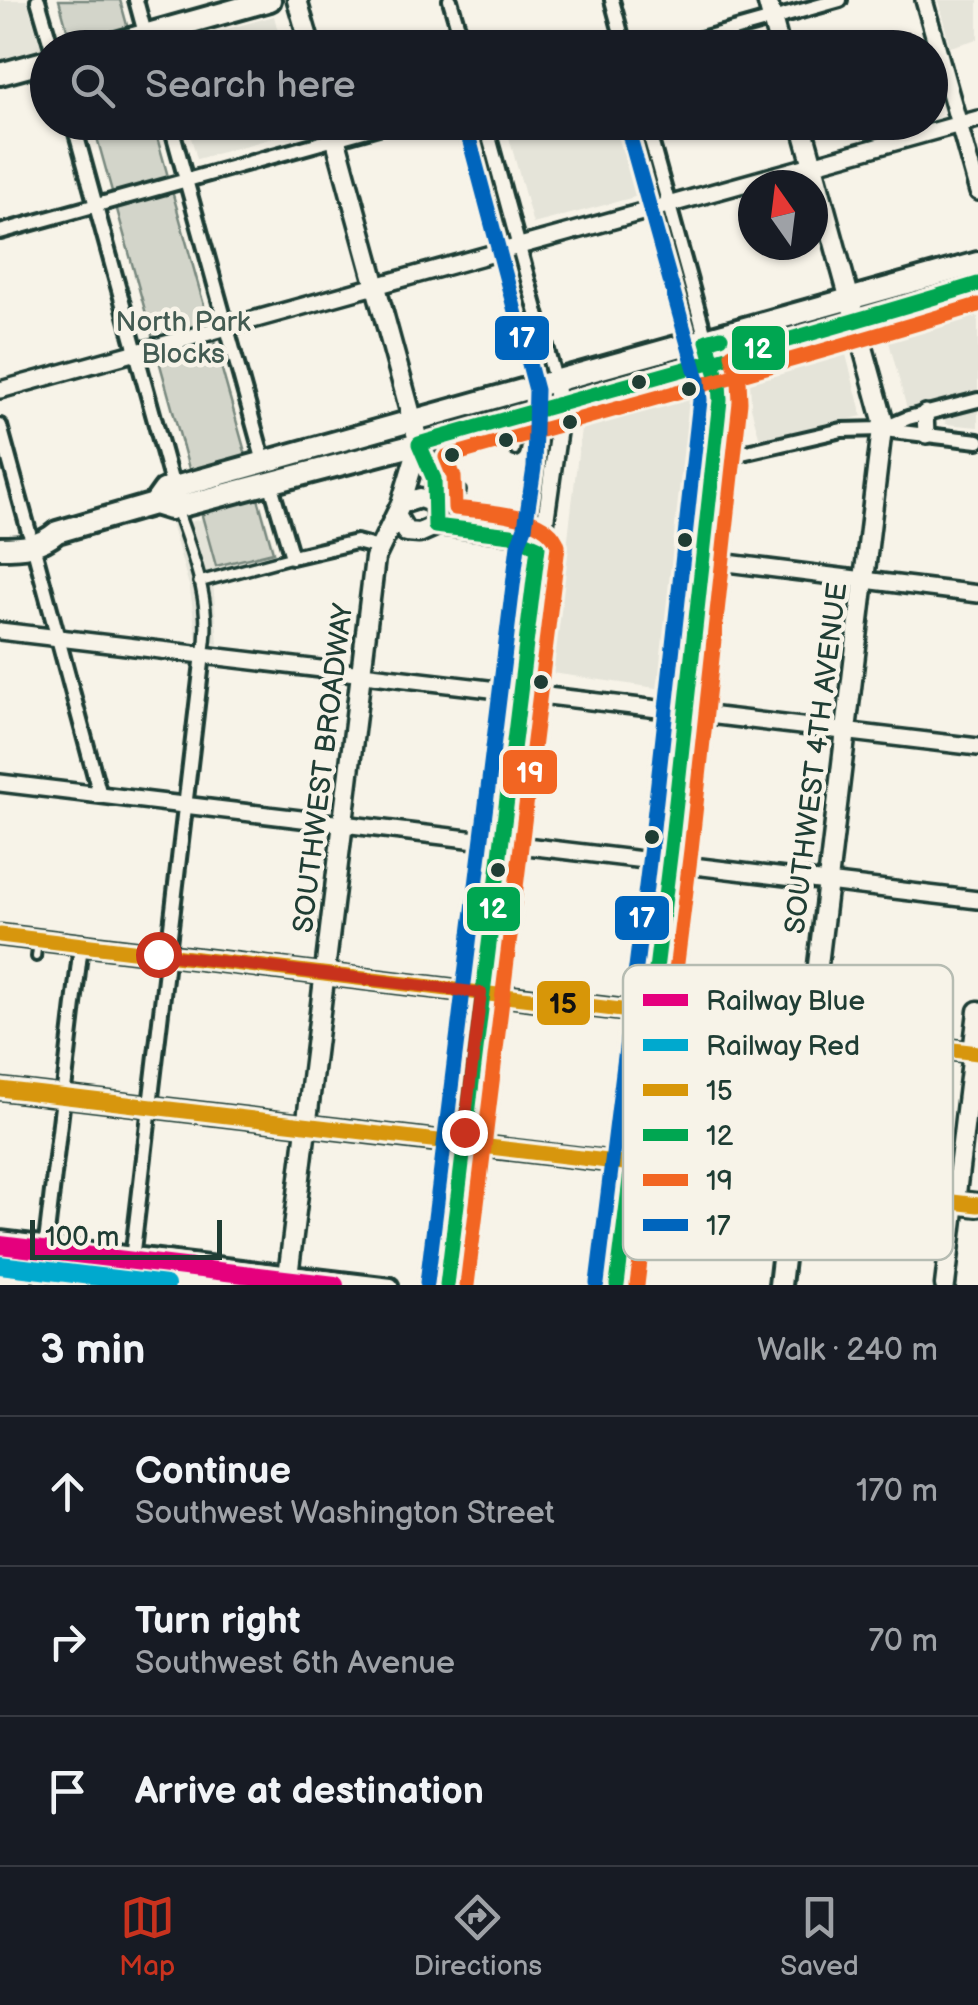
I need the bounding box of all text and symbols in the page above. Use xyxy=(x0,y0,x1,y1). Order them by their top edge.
search box xyxy=(30,30,948,140)
icon: search xyxy=(65,58,120,113)
text: Search here xyxy=(145,63,356,108)
north arrow xyxy=(738,170,828,260)
park label: North Park Blocks xyxy=(115,306,251,371)
line badge: 17 xyxy=(493,314,551,362)
text: 17 xyxy=(508,322,536,355)
line badge: 12 xyxy=(730,324,787,372)
text: 12 xyxy=(744,333,773,366)
unlabelled marker xyxy=(629,372,649,392)
unlabelled marker xyxy=(679,379,699,399)
unlabelled marker xyxy=(560,412,580,432)
unlabelled marker xyxy=(496,430,516,450)
unlabelled marker xyxy=(442,445,462,465)
unlabelled marker xyxy=(675,530,695,550)
street label: SOUTHWEST 4TH AVENUE xyxy=(779,581,854,936)
street label: SOUTHWEST BROADWAY xyxy=(287,601,360,935)
unlabelled marker xyxy=(531,672,551,692)
line badge: 19 xyxy=(501,748,559,796)
text: 19 xyxy=(516,757,544,790)
unlabelled marker xyxy=(642,827,662,847)
unlabelled marker xyxy=(488,860,508,880)
line badge: 12 xyxy=(465,885,522,933)
text: 12 xyxy=(479,893,508,926)
line badge: 17 xyxy=(613,894,671,942)
text: 17 xyxy=(628,902,656,935)
route start xyxy=(136,932,182,978)
legend xyxy=(623,965,953,1260)
line badge: 15 xyxy=(535,979,592,1027)
text: Railway Blue xyxy=(706,985,865,1018)
text: 15 xyxy=(549,988,577,1021)
text: Railway Red xyxy=(706,1030,860,1063)
text: 15 xyxy=(706,1075,733,1108)
route end xyxy=(442,1110,488,1156)
text: 12 xyxy=(706,1120,734,1153)
text: 19 xyxy=(706,1165,733,1198)
text: 17 xyxy=(706,1210,731,1243)
scale bar xyxy=(30,1215,222,1260)
text: 100 m xyxy=(45,1221,119,1254)
text: 3 min xyxy=(40,1325,145,1376)
text: Walk · 240 m xyxy=(757,1331,938,1370)
text: Continue xyxy=(135,1449,291,1494)
icon: ahead xyxy=(40,1464,95,1519)
text: 170 m xyxy=(856,1472,938,1511)
text: Southwest Washington Street xyxy=(135,1494,555,1533)
text: Turn right xyxy=(135,1599,300,1644)
icon: right xyxy=(40,1614,95,1669)
text: 70 m xyxy=(868,1622,938,1661)
text: Southwest 6th Avenue xyxy=(135,1644,455,1683)
icon: arrive xyxy=(40,1764,95,1819)
text: Arrive at destination xyxy=(135,1769,484,1814)
tab: Map xyxy=(119,1890,175,1983)
tab: Directions xyxy=(413,1890,542,1983)
tab: Saved xyxy=(780,1890,859,1983)

